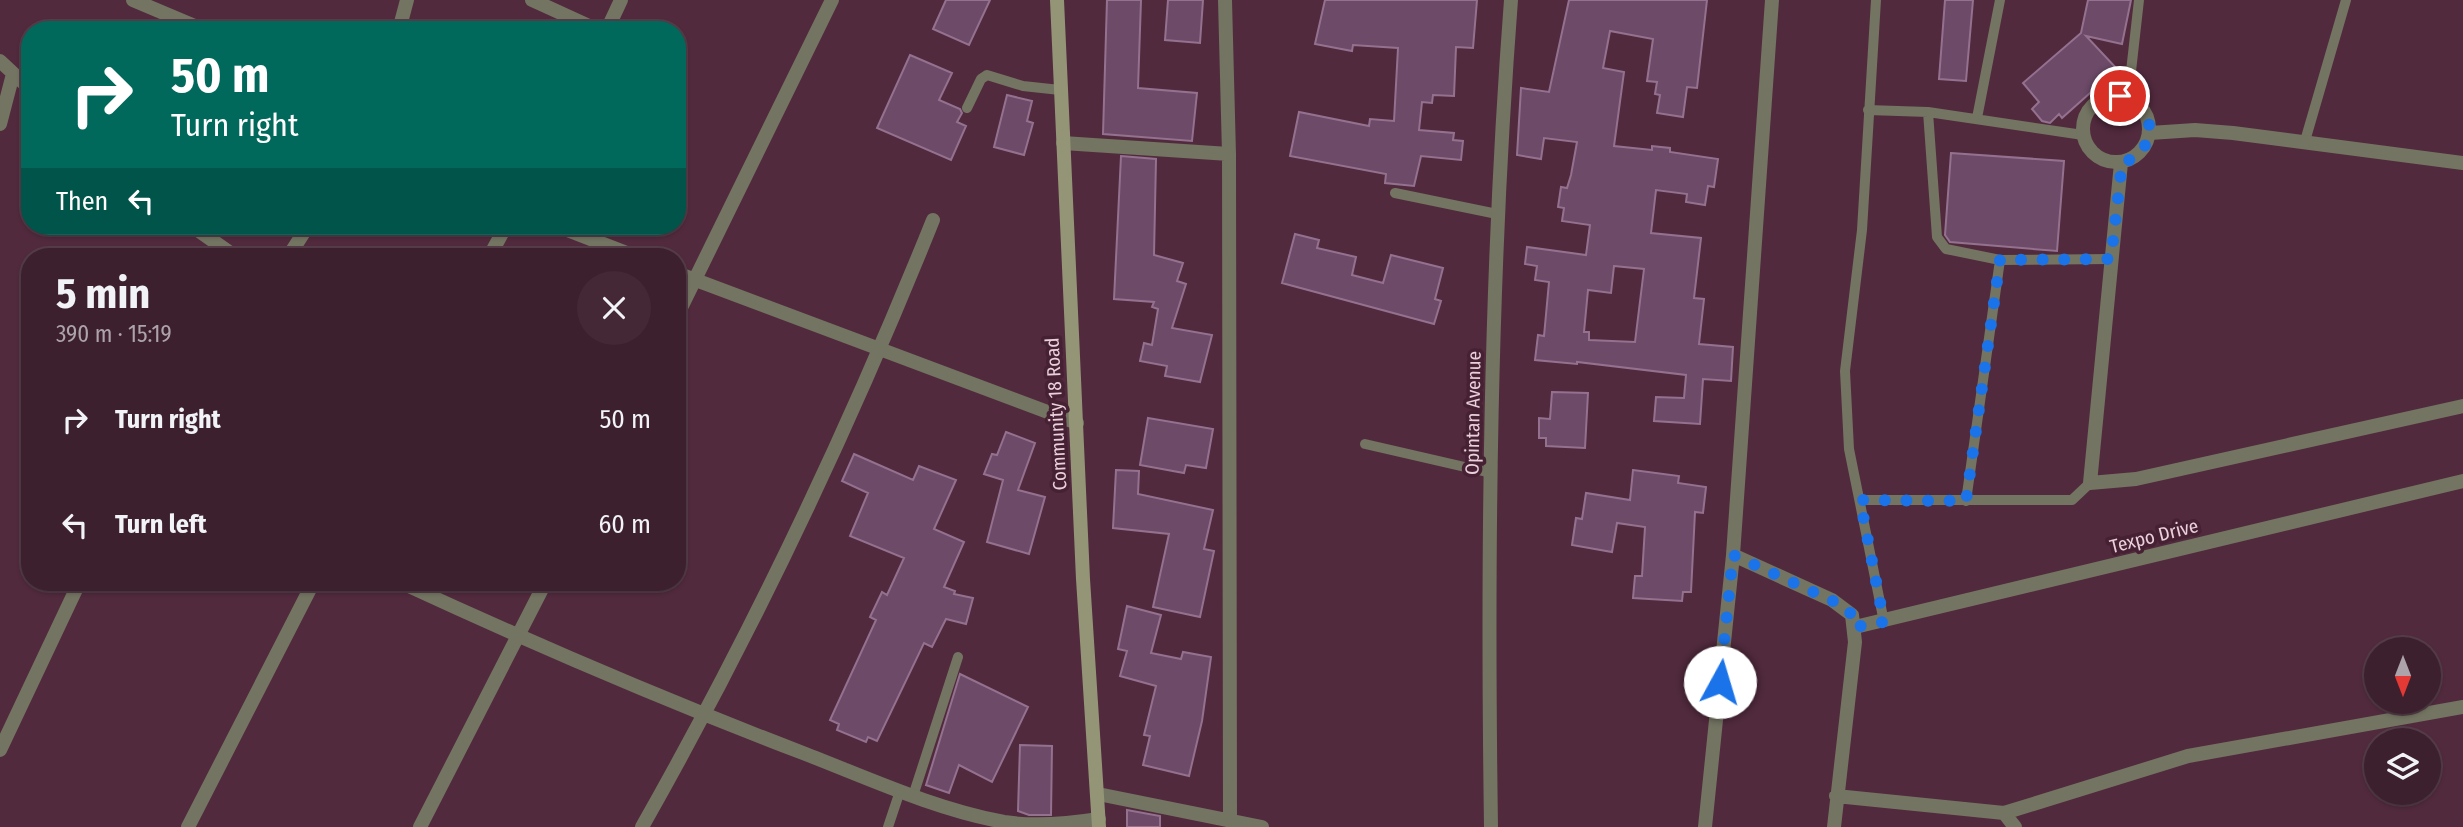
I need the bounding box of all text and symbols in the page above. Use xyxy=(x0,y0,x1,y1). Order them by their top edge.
text: 50 m xyxy=(171,46,269,105)
icon: right xyxy=(56,49,147,140)
pin xyxy=(2090,66,2150,126)
icon: arrive xyxy=(2101,77,2139,115)
text: Turn right xyxy=(171,106,298,144)
icon: left xyxy=(122,182,160,220)
text: Then xyxy=(56,186,108,217)
text: 5 min xyxy=(56,269,150,319)
button: close xyxy=(577,271,651,345)
text: 390 m · 15:19 xyxy=(56,320,172,348)
street label: Community 18 Road xyxy=(1041,337,1071,491)
street label: Opintan Avenue xyxy=(1460,351,1486,475)
icon: right xyxy=(56,401,94,439)
text: Turn right xyxy=(115,404,221,435)
text: 50 m xyxy=(599,404,651,435)
icon: left xyxy=(56,506,94,544)
text: Turn left xyxy=(115,509,207,540)
text: 60 m xyxy=(598,509,651,540)
street label: Texpo Drive xyxy=(2108,514,2200,558)
north arrow xyxy=(2364,637,2441,714)
map controls xyxy=(2364,637,2441,805)
position arrow xyxy=(1683,645,1757,719)
button: layers xyxy=(2364,728,2441,805)

